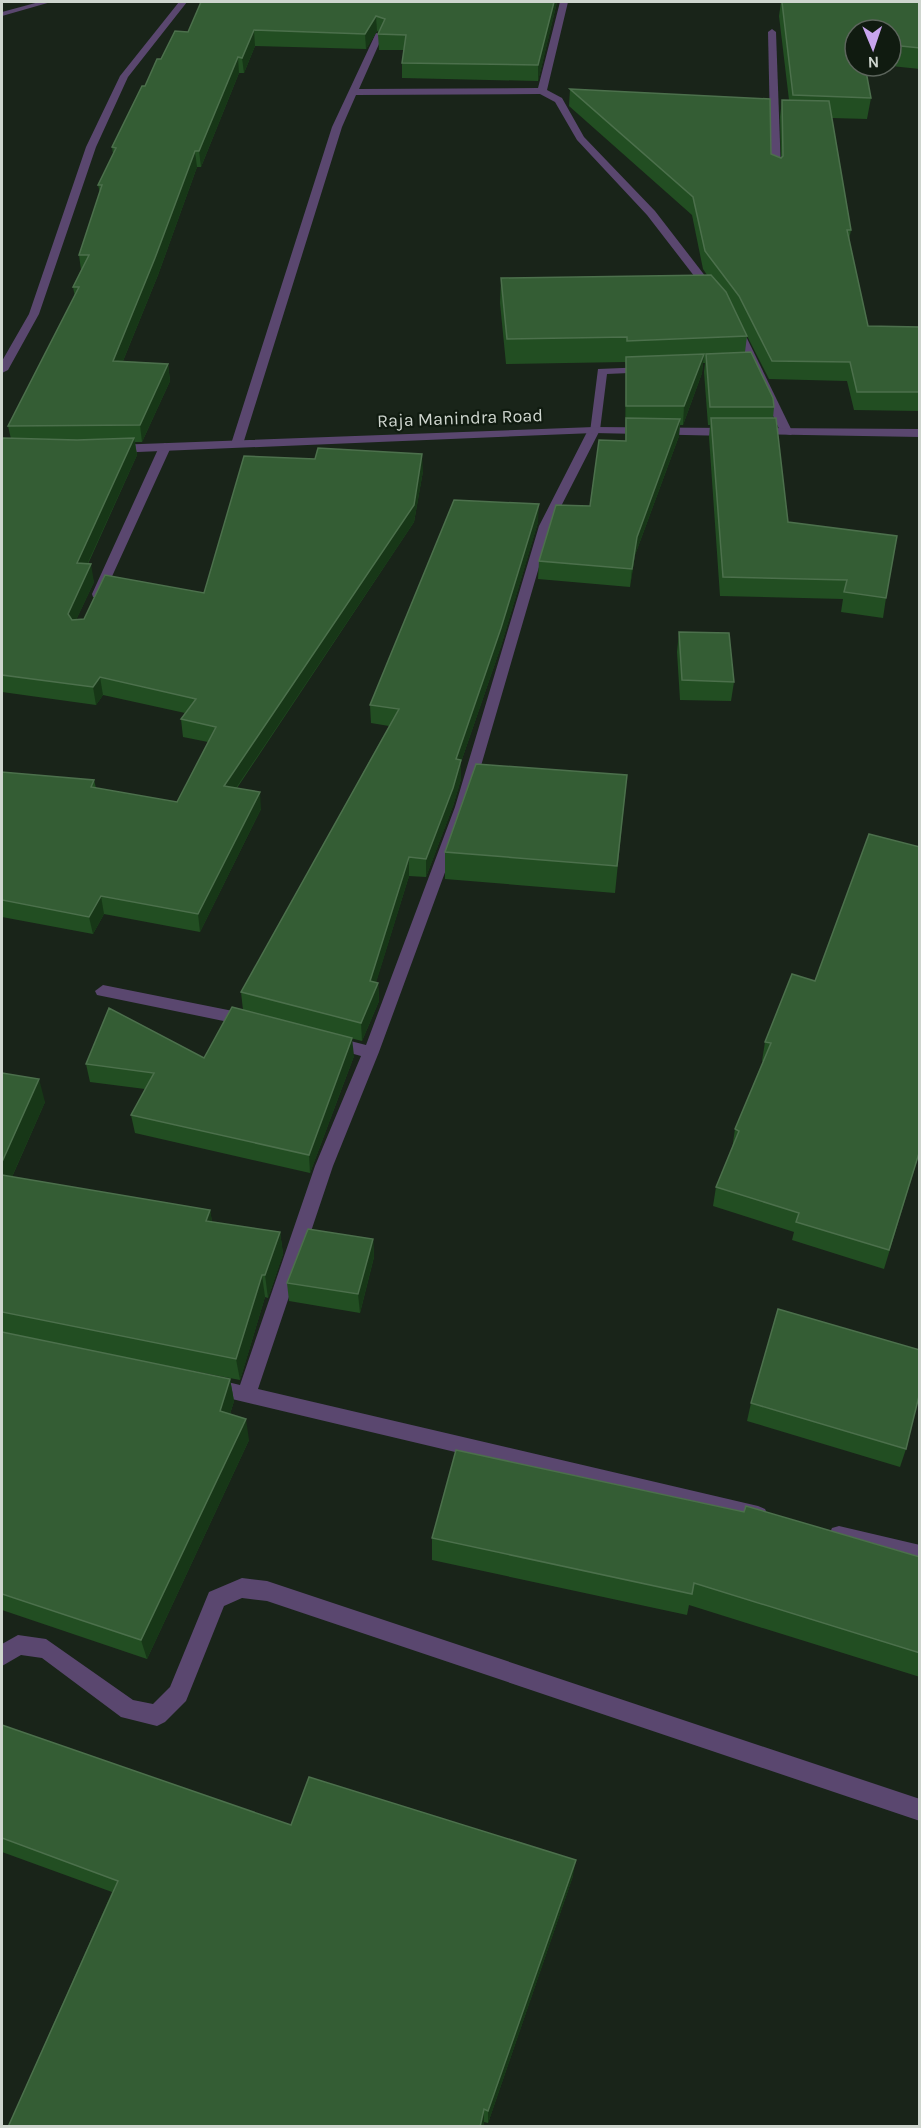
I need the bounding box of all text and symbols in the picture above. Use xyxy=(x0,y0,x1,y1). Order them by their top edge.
north arrow xyxy=(843,18,903,78)
text: N xyxy=(867,53,880,72)
street label: Raja Manindra Road xyxy=(377,404,543,432)

